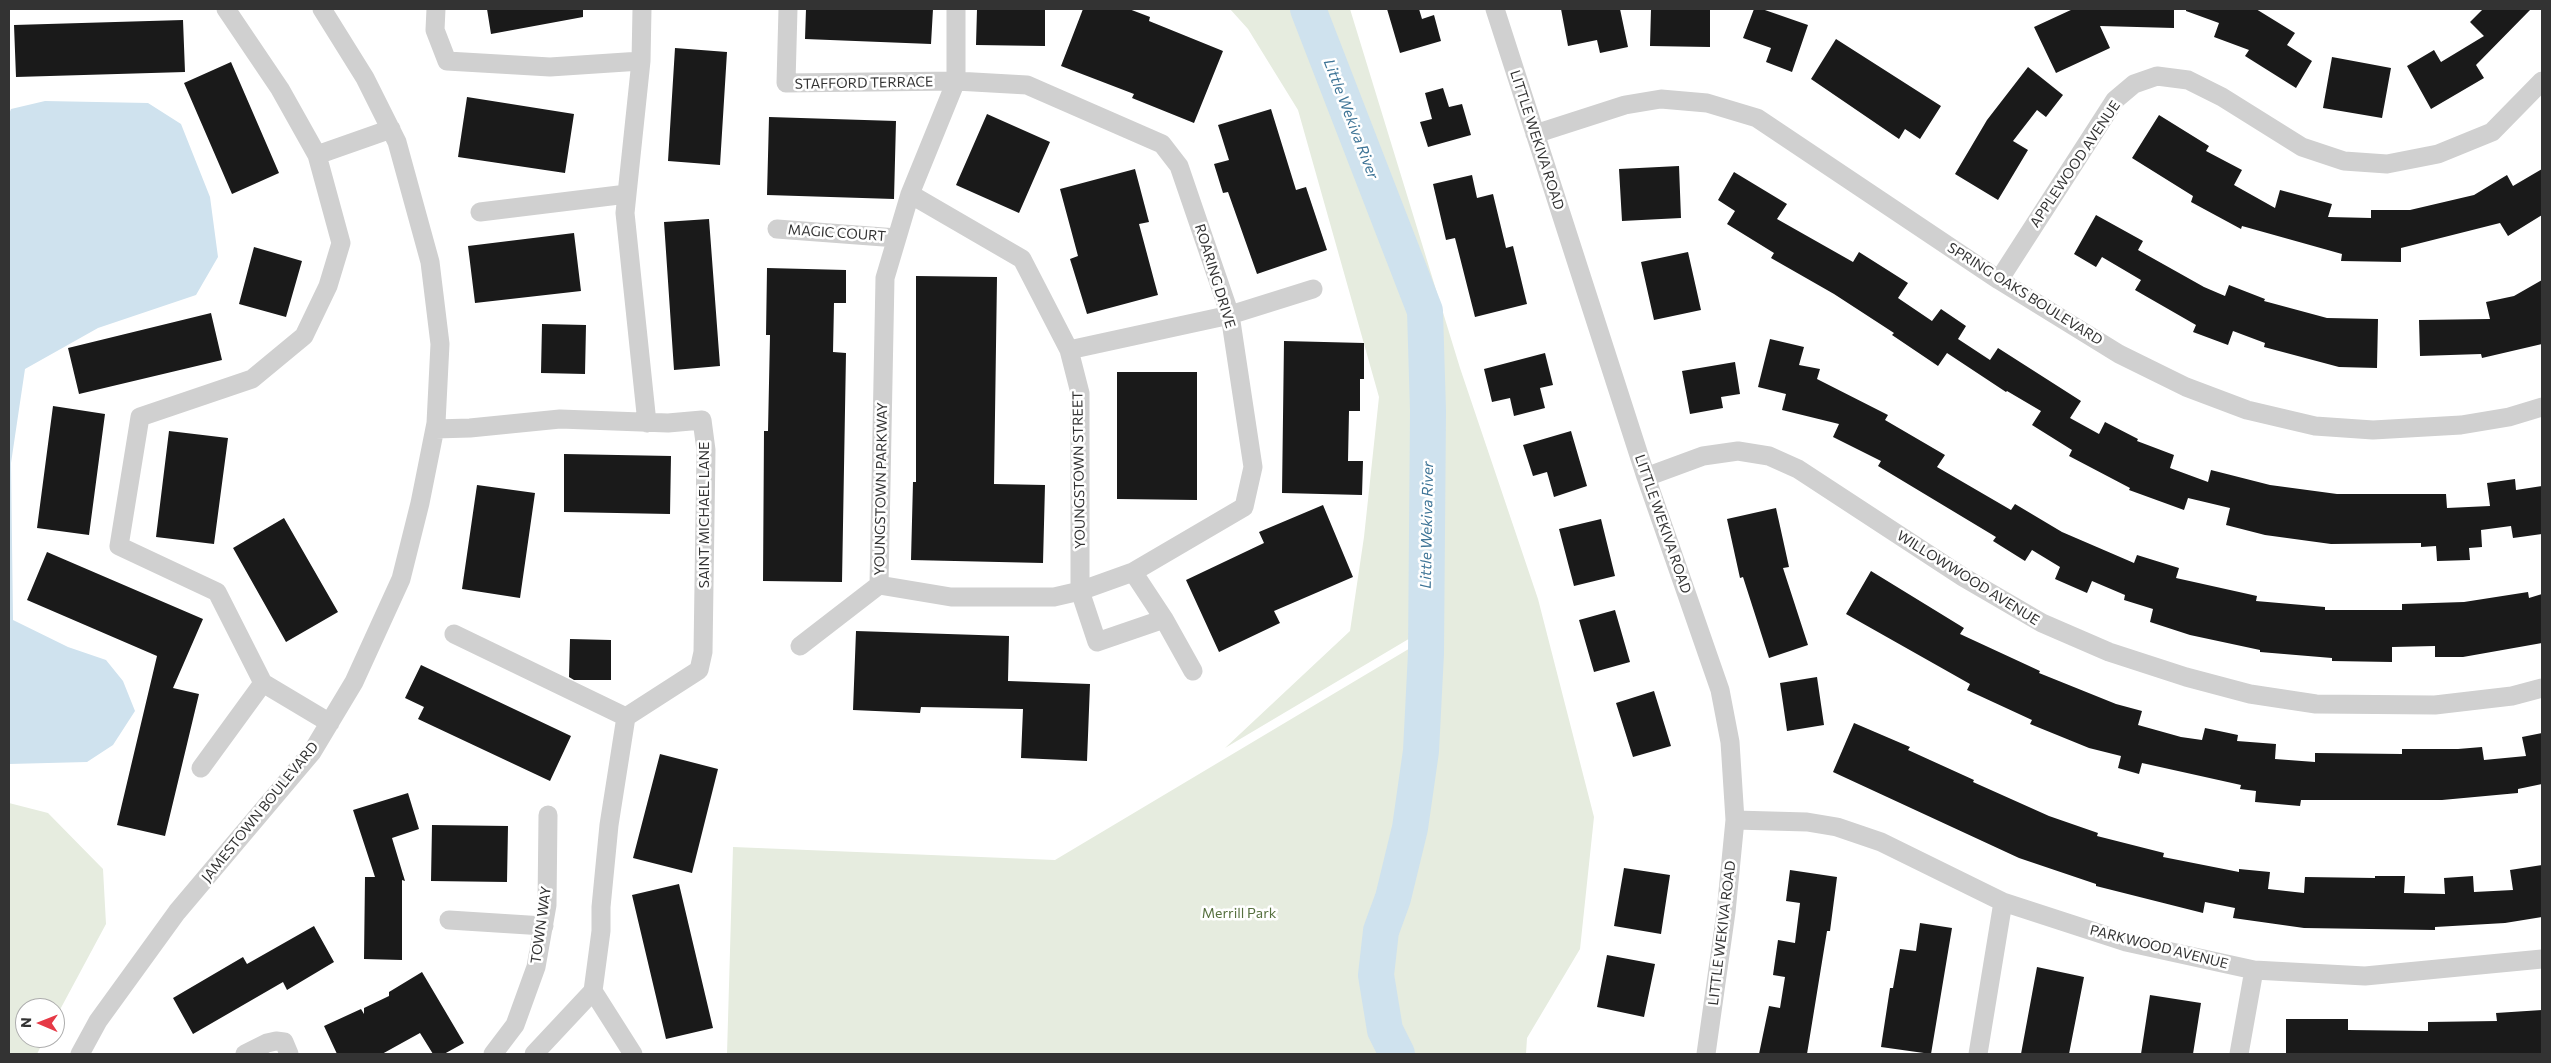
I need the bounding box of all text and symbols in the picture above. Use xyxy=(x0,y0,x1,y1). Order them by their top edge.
water label: Little Wekiva River xyxy=(1320,56,1382,182)
street label: LITTLE WEKIVA ROAD xyxy=(1506,68,1568,212)
street label: STAFFORD TERRACE xyxy=(795,73,933,93)
street label: APPLEWOOD AVENUE xyxy=(2026,98,2124,230)
street label: MAGIC COURT xyxy=(787,221,887,245)
street label: ROARING DRIVE xyxy=(1191,222,1239,330)
street label: SPRING OAKS BOULEVARD xyxy=(1944,239,2106,349)
street label: YOUNGSTOWN STREET xyxy=(1069,391,1089,549)
street label: YOUNGSTOWN PARKWAY xyxy=(871,402,891,576)
street label: SAINT MICHAEL LANE xyxy=(696,442,712,588)
street label: LITTLE WEKIVA ROAD xyxy=(1631,452,1695,596)
water label: Little Wekiva River xyxy=(1417,461,1437,589)
street label: WILLOWWOOD AVENUE xyxy=(1894,527,2042,629)
street label: JAMESTOWN BOULEVARD xyxy=(198,738,322,886)
street label: LITTLE WEKIVA ROAD xyxy=(1705,860,1739,1006)
street label: TOWN WAY xyxy=(527,885,555,965)
park label: Merrill Park xyxy=(1202,905,1276,921)
street label: PARKWOOD AVENUE xyxy=(2088,922,2230,972)
north arrow xyxy=(15,998,65,1048)
text: N xyxy=(17,1017,34,1028)

